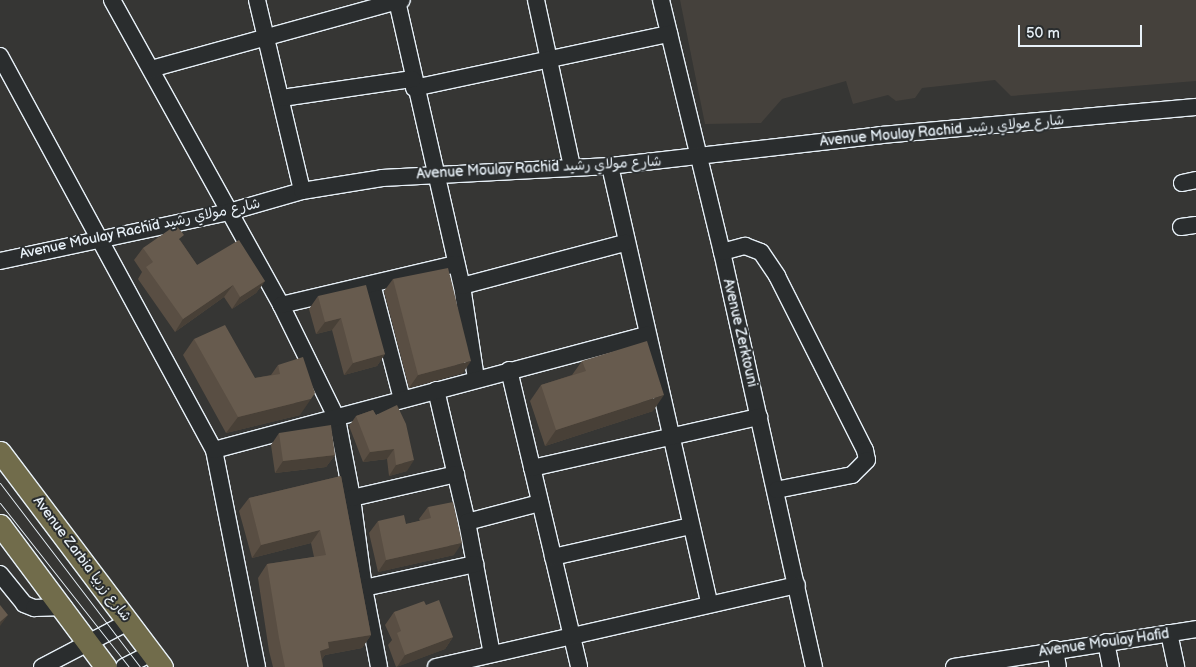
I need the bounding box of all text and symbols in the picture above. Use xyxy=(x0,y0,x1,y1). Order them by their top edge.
scale bar xyxy=(1021,15,1145,47)
text: 50 m xyxy=(1026,24,1060,43)
street label: Avenue Moulay Rachid شارع مولاي رشيد xyxy=(819,112,1065,150)
street label: Avenue Moulay Rachid شارع مولاي رشيد xyxy=(416,153,662,183)
street label: Avenue Moulay Rachid شارع مولاي رشيد xyxy=(18,195,262,263)
street label: Avenue Zerktouni xyxy=(719,277,761,389)
street label: Avenue Zarbia شارع زربيا xyxy=(29,493,135,625)
street label: Avenue Moulay Hafid xyxy=(1037,625,1171,661)

